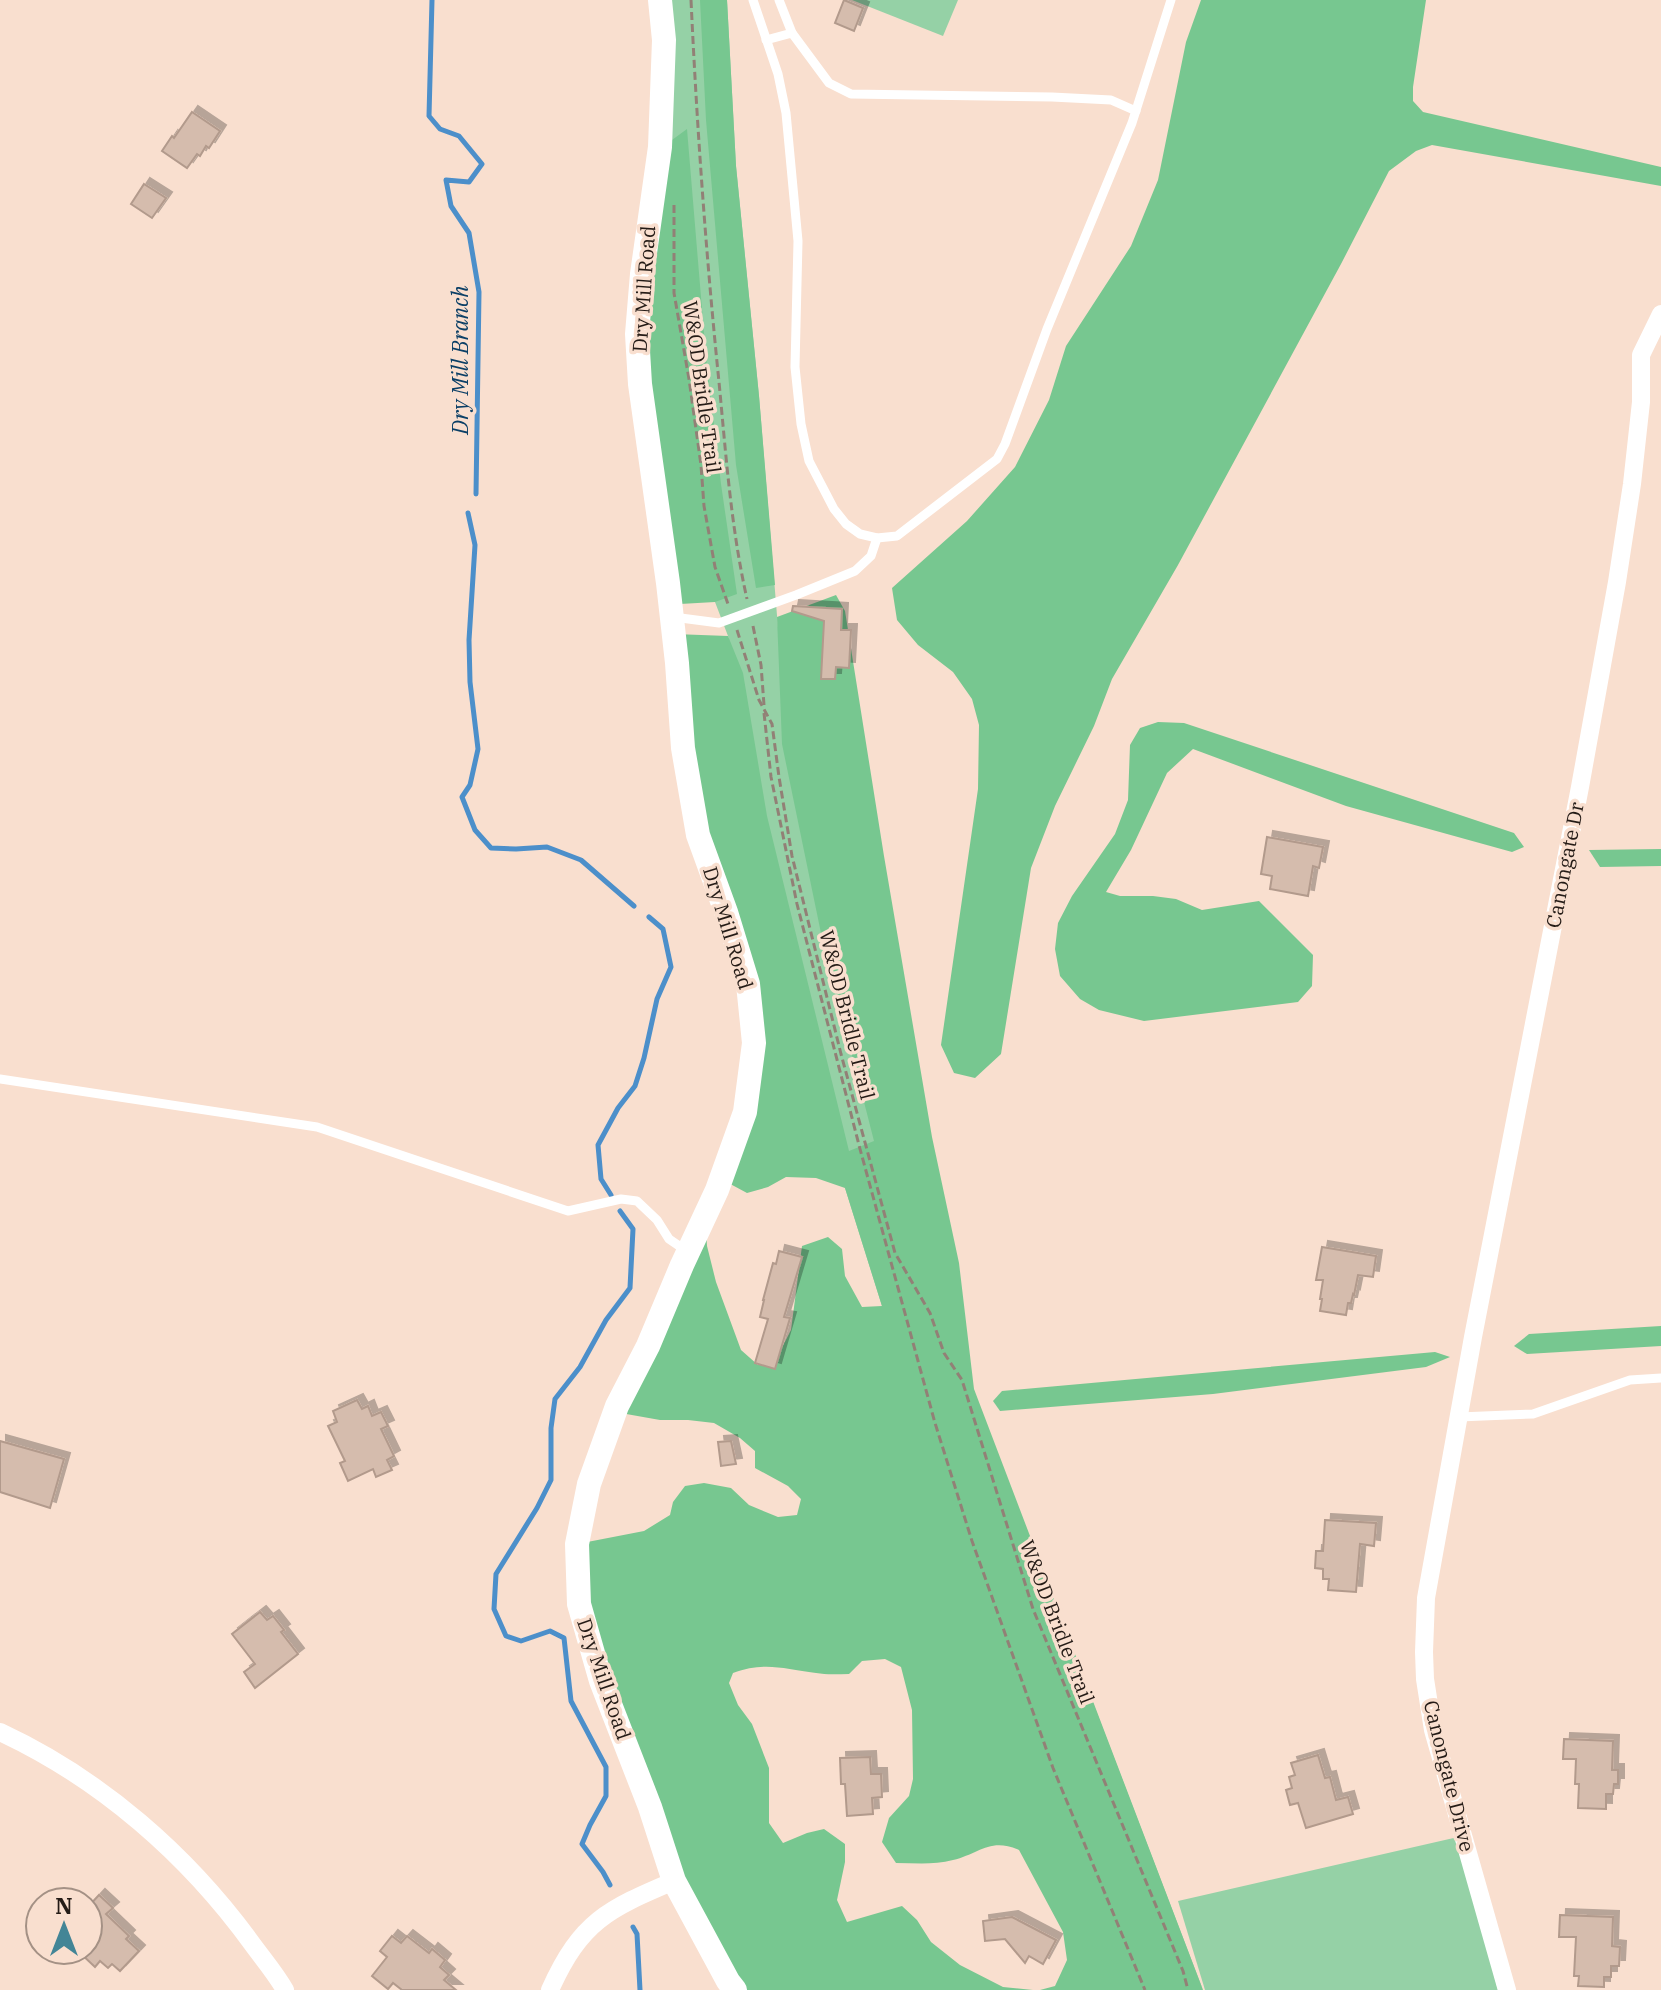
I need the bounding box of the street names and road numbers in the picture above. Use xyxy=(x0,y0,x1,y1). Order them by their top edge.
street label: Dry Mill Road xyxy=(626,225,661,353)
street label: W&OD Bridle Trail xyxy=(677,299,728,475)
street label: Canongate Dr xyxy=(1539,800,1590,930)
street label: Dry Mill Road xyxy=(697,863,760,993)
street label: W&OD Bridle Trail xyxy=(813,927,882,1102)
street label: W&OD Bridle Trail xyxy=(1014,1536,1101,1708)
street label: Dry Mill Road xyxy=(571,1614,638,1743)
street label: Canongate Drive xyxy=(1418,1697,1481,1854)

